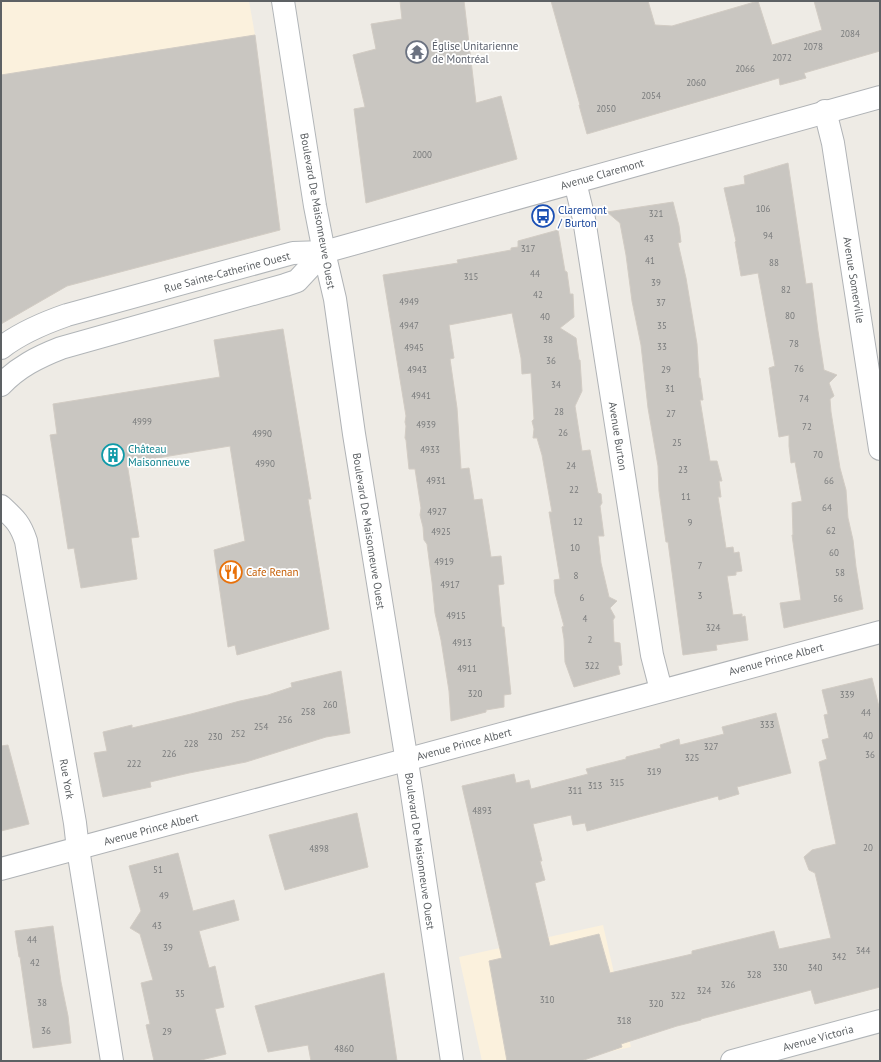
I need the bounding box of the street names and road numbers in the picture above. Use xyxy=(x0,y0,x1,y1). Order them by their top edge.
street label: Boulevard De Maisonneuve Ouest xyxy=(297,132,339,290)
street label: Avenue Claremont xyxy=(559,155,646,193)
street label: Avenue Somerville xyxy=(840,236,868,325)
street label: Rue Sainte-Catherine Ouest xyxy=(162,248,292,296)
street label: Avenue Burton xyxy=(606,401,630,471)
street label: Boulevard De Maisonneuve Ouest xyxy=(350,452,388,610)
street label: Avenue Prince Albert xyxy=(727,640,825,678)
street label: Avenue Prince Albert xyxy=(415,725,513,763)
street label: Rue York xyxy=(57,758,78,801)
street label: Boulevard De Maisonneuve Ouest xyxy=(402,772,438,931)
street label: Avenue Prince Albert xyxy=(102,810,200,848)
street label: Avenue Victoria xyxy=(781,1022,855,1054)

